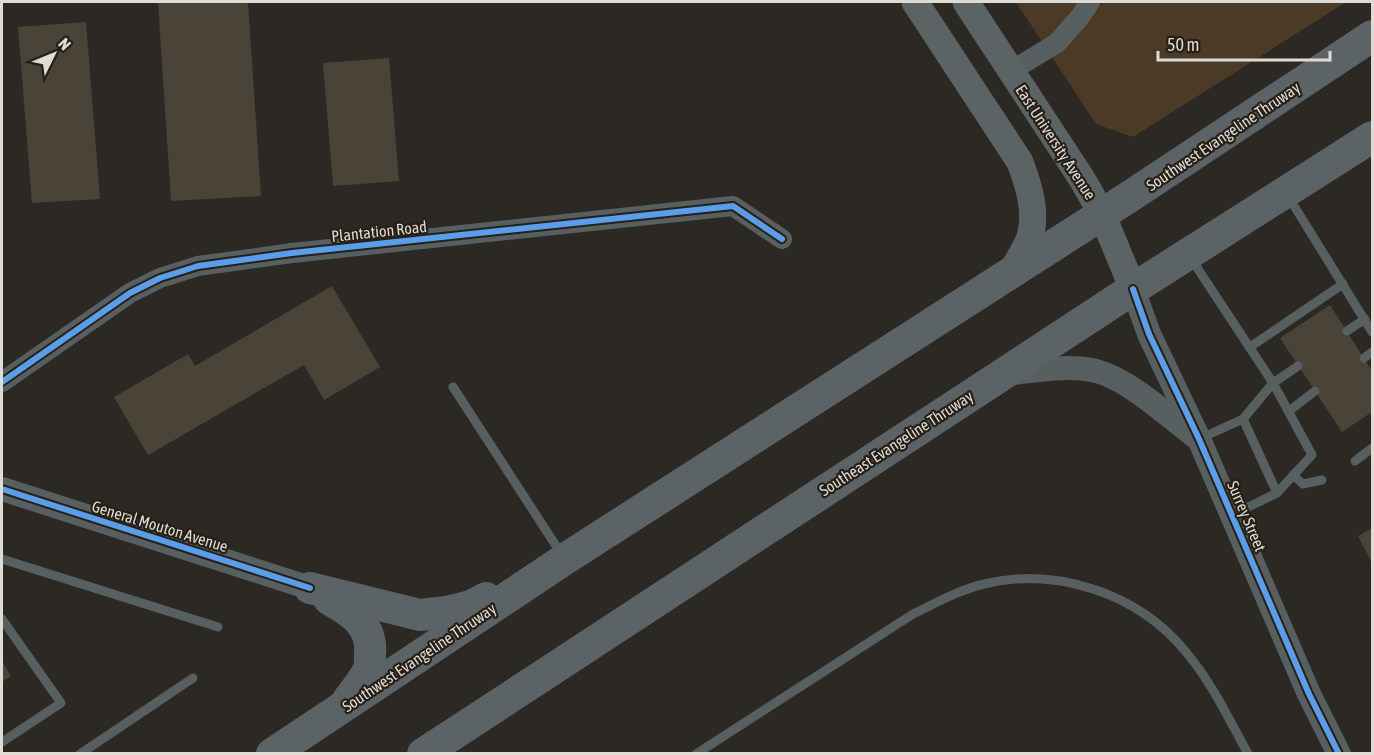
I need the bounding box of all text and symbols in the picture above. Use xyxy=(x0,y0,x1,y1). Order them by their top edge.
north arrow xyxy=(24,24,84,84)
scale bar xyxy=(1158,24,1330,62)
text: N xyxy=(55,34,75,53)
text: 50 m xyxy=(1167,34,1199,55)
street label: Southwest Evangeline Thruway xyxy=(1143,78,1304,195)
street label: East University Avenue xyxy=(1011,81,1100,203)
street label: Plantation Road xyxy=(331,217,427,245)
street label: Southeast Evangeline Thruway xyxy=(816,386,977,500)
street label: Surrey Street xyxy=(1223,478,1270,555)
street label: General Mouton Avenue xyxy=(90,497,230,555)
street label: Southwest Evangeline Thruway xyxy=(339,599,500,716)

